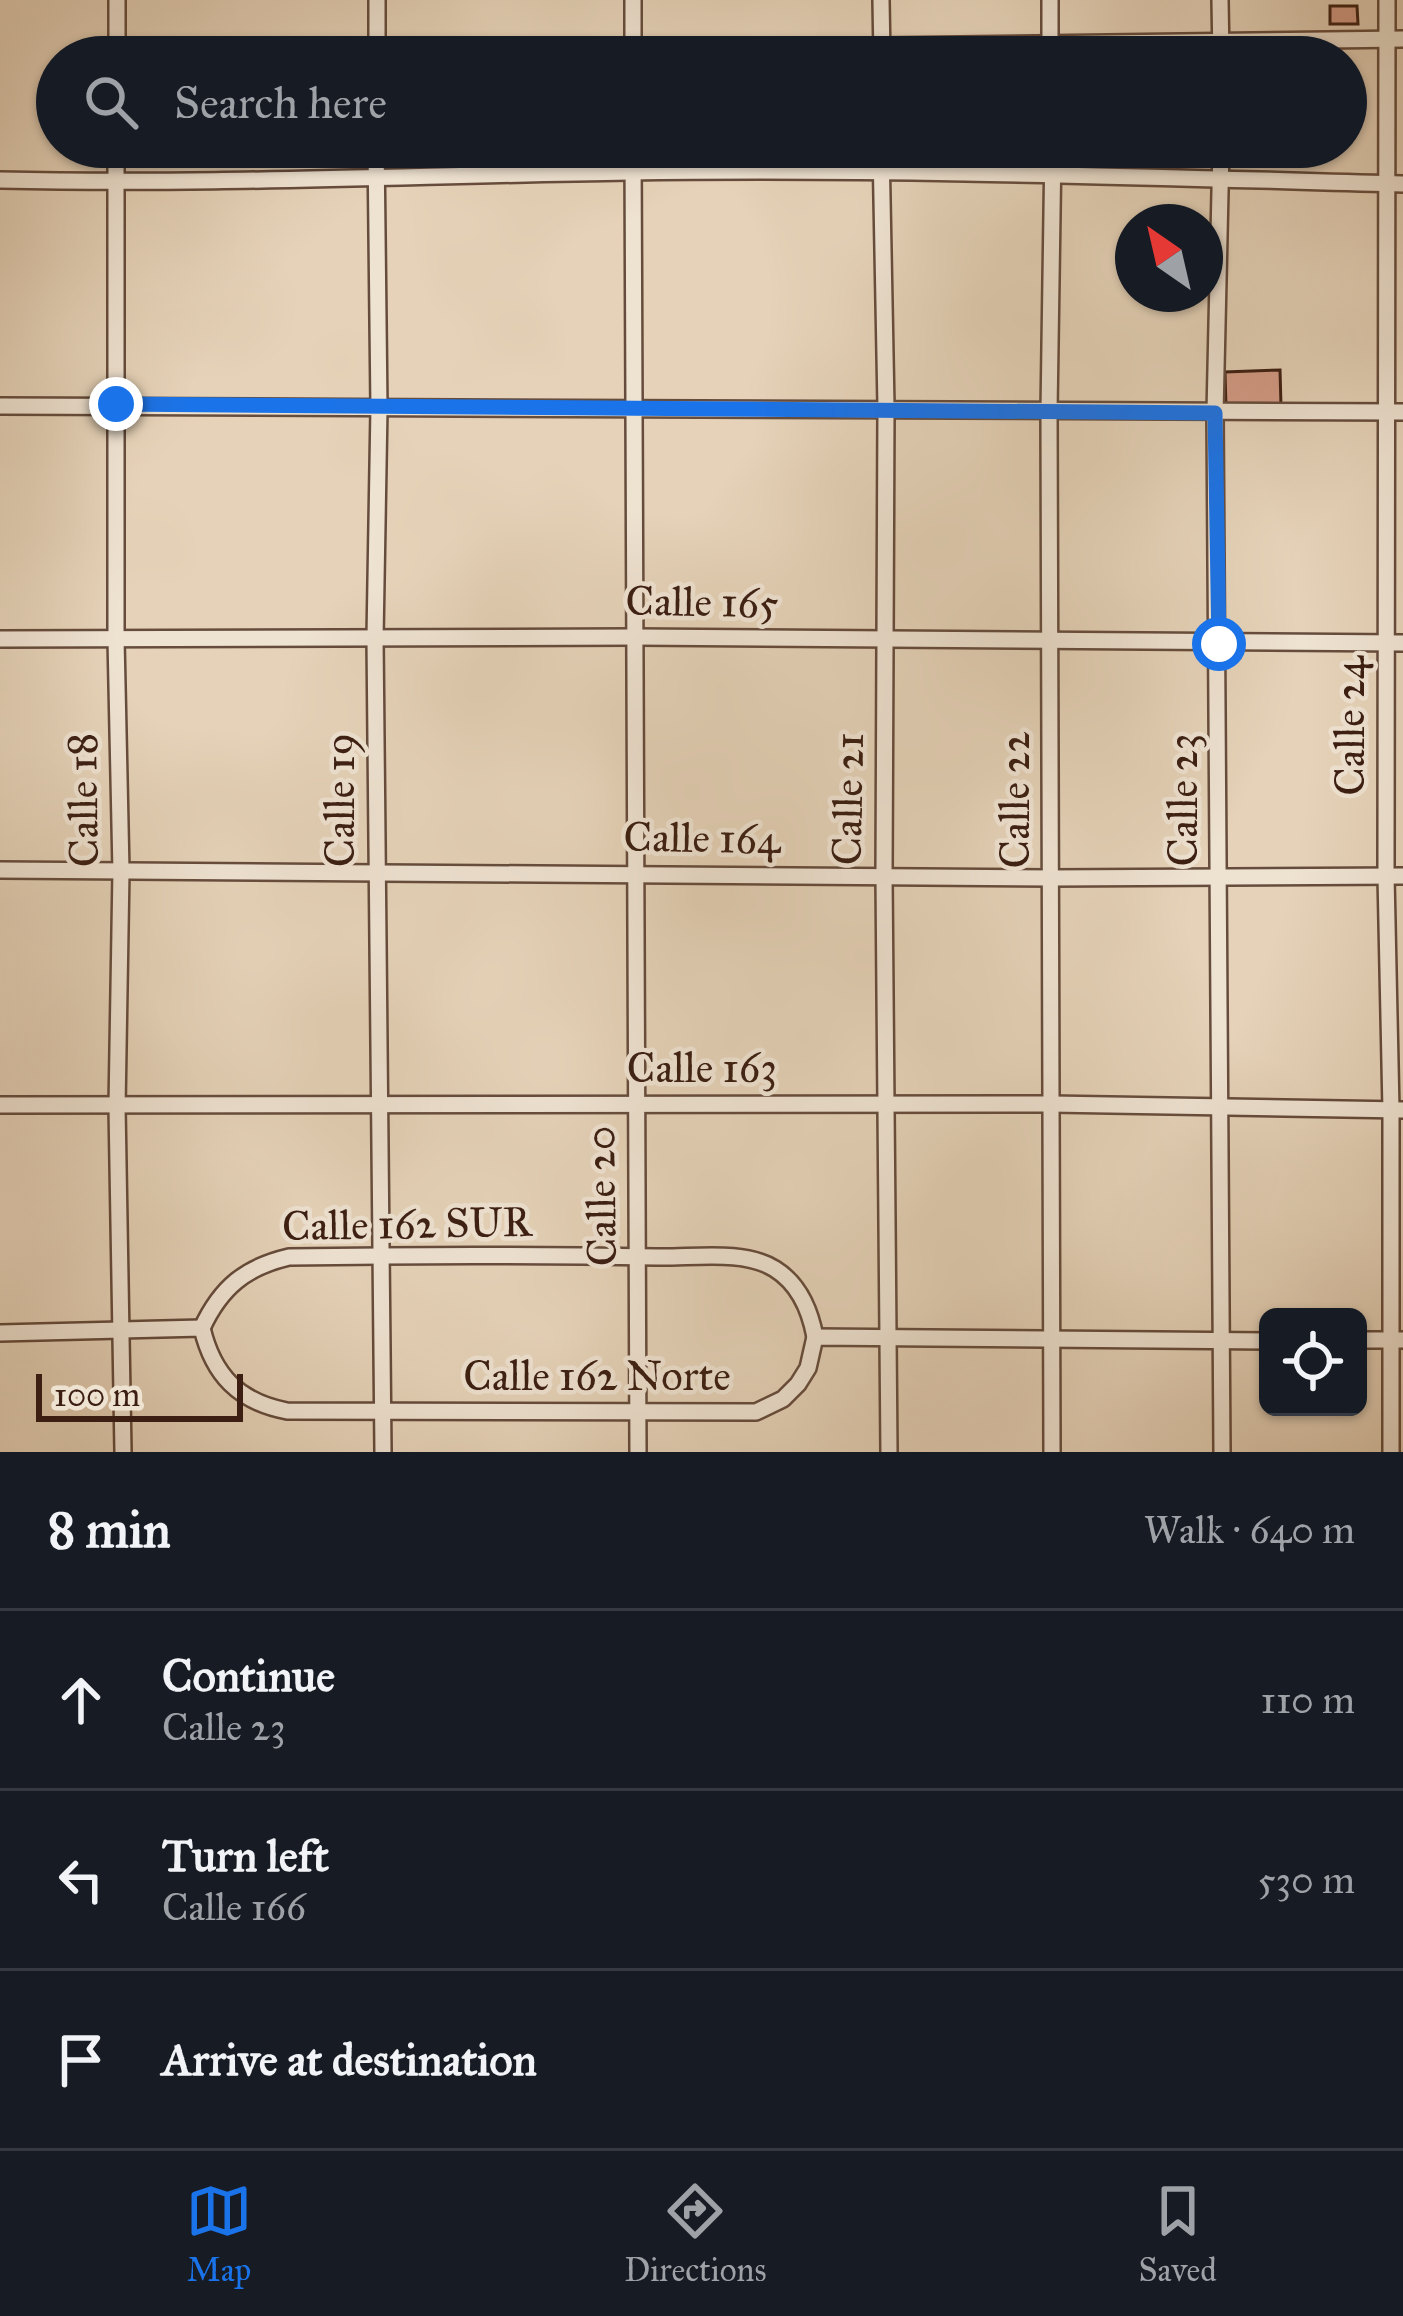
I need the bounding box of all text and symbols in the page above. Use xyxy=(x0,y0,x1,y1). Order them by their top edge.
search box xyxy=(36,36,1367,168)
icon: search xyxy=(78,69,144,135)
text: Search here xyxy=(174,75,387,130)
north arrow xyxy=(1115,204,1223,312)
route end xyxy=(89,377,143,431)
street label: Calle 165 xyxy=(625,575,779,629)
route start xyxy=(1192,617,1246,671)
street label: Calle 24 xyxy=(1324,655,1376,796)
street label: Calle 22 xyxy=(989,731,1041,868)
street label: Calle 18 xyxy=(56,732,110,868)
street label: Calle 21 xyxy=(821,732,875,866)
street label: Calle 19 xyxy=(314,733,366,867)
street label: Calle 23 xyxy=(1157,734,1209,867)
street label: Calle 164 xyxy=(623,811,782,865)
street label: Calle 163 xyxy=(627,1042,777,1094)
street label: Calle 20 xyxy=(574,1125,628,1267)
street label: Calle 162 SUR xyxy=(282,1196,534,1252)
map controls xyxy=(1259,1308,1367,1416)
button: locate xyxy=(1259,1308,1367,1416)
street label: Calle 162 Norte xyxy=(463,1350,731,1402)
scale bar xyxy=(36,1368,243,1421)
text: 100 m xyxy=(54,1375,140,1415)
text: 8 min xyxy=(48,1499,171,1561)
text: Walk · 640 m xyxy=(1144,1506,1355,1554)
text: Continue xyxy=(162,1648,335,1703)
icon: ahead xyxy=(48,1667,114,1733)
text: 110 m xyxy=(1260,1676,1355,1724)
text: Calle 23 xyxy=(162,1703,286,1751)
text: Turn left xyxy=(162,1828,329,1883)
icon: left xyxy=(48,1847,114,1913)
text: 530 m xyxy=(1257,1856,1355,1904)
text: Calle 166 xyxy=(162,1883,306,1931)
icon: arrive xyxy=(48,2027,114,2093)
text: Arrive at destination xyxy=(162,2032,537,2087)
tab: Map xyxy=(186,2178,252,2290)
tab: Directions xyxy=(624,2178,766,2290)
tab: Saved xyxy=(1139,2178,1217,2290)

